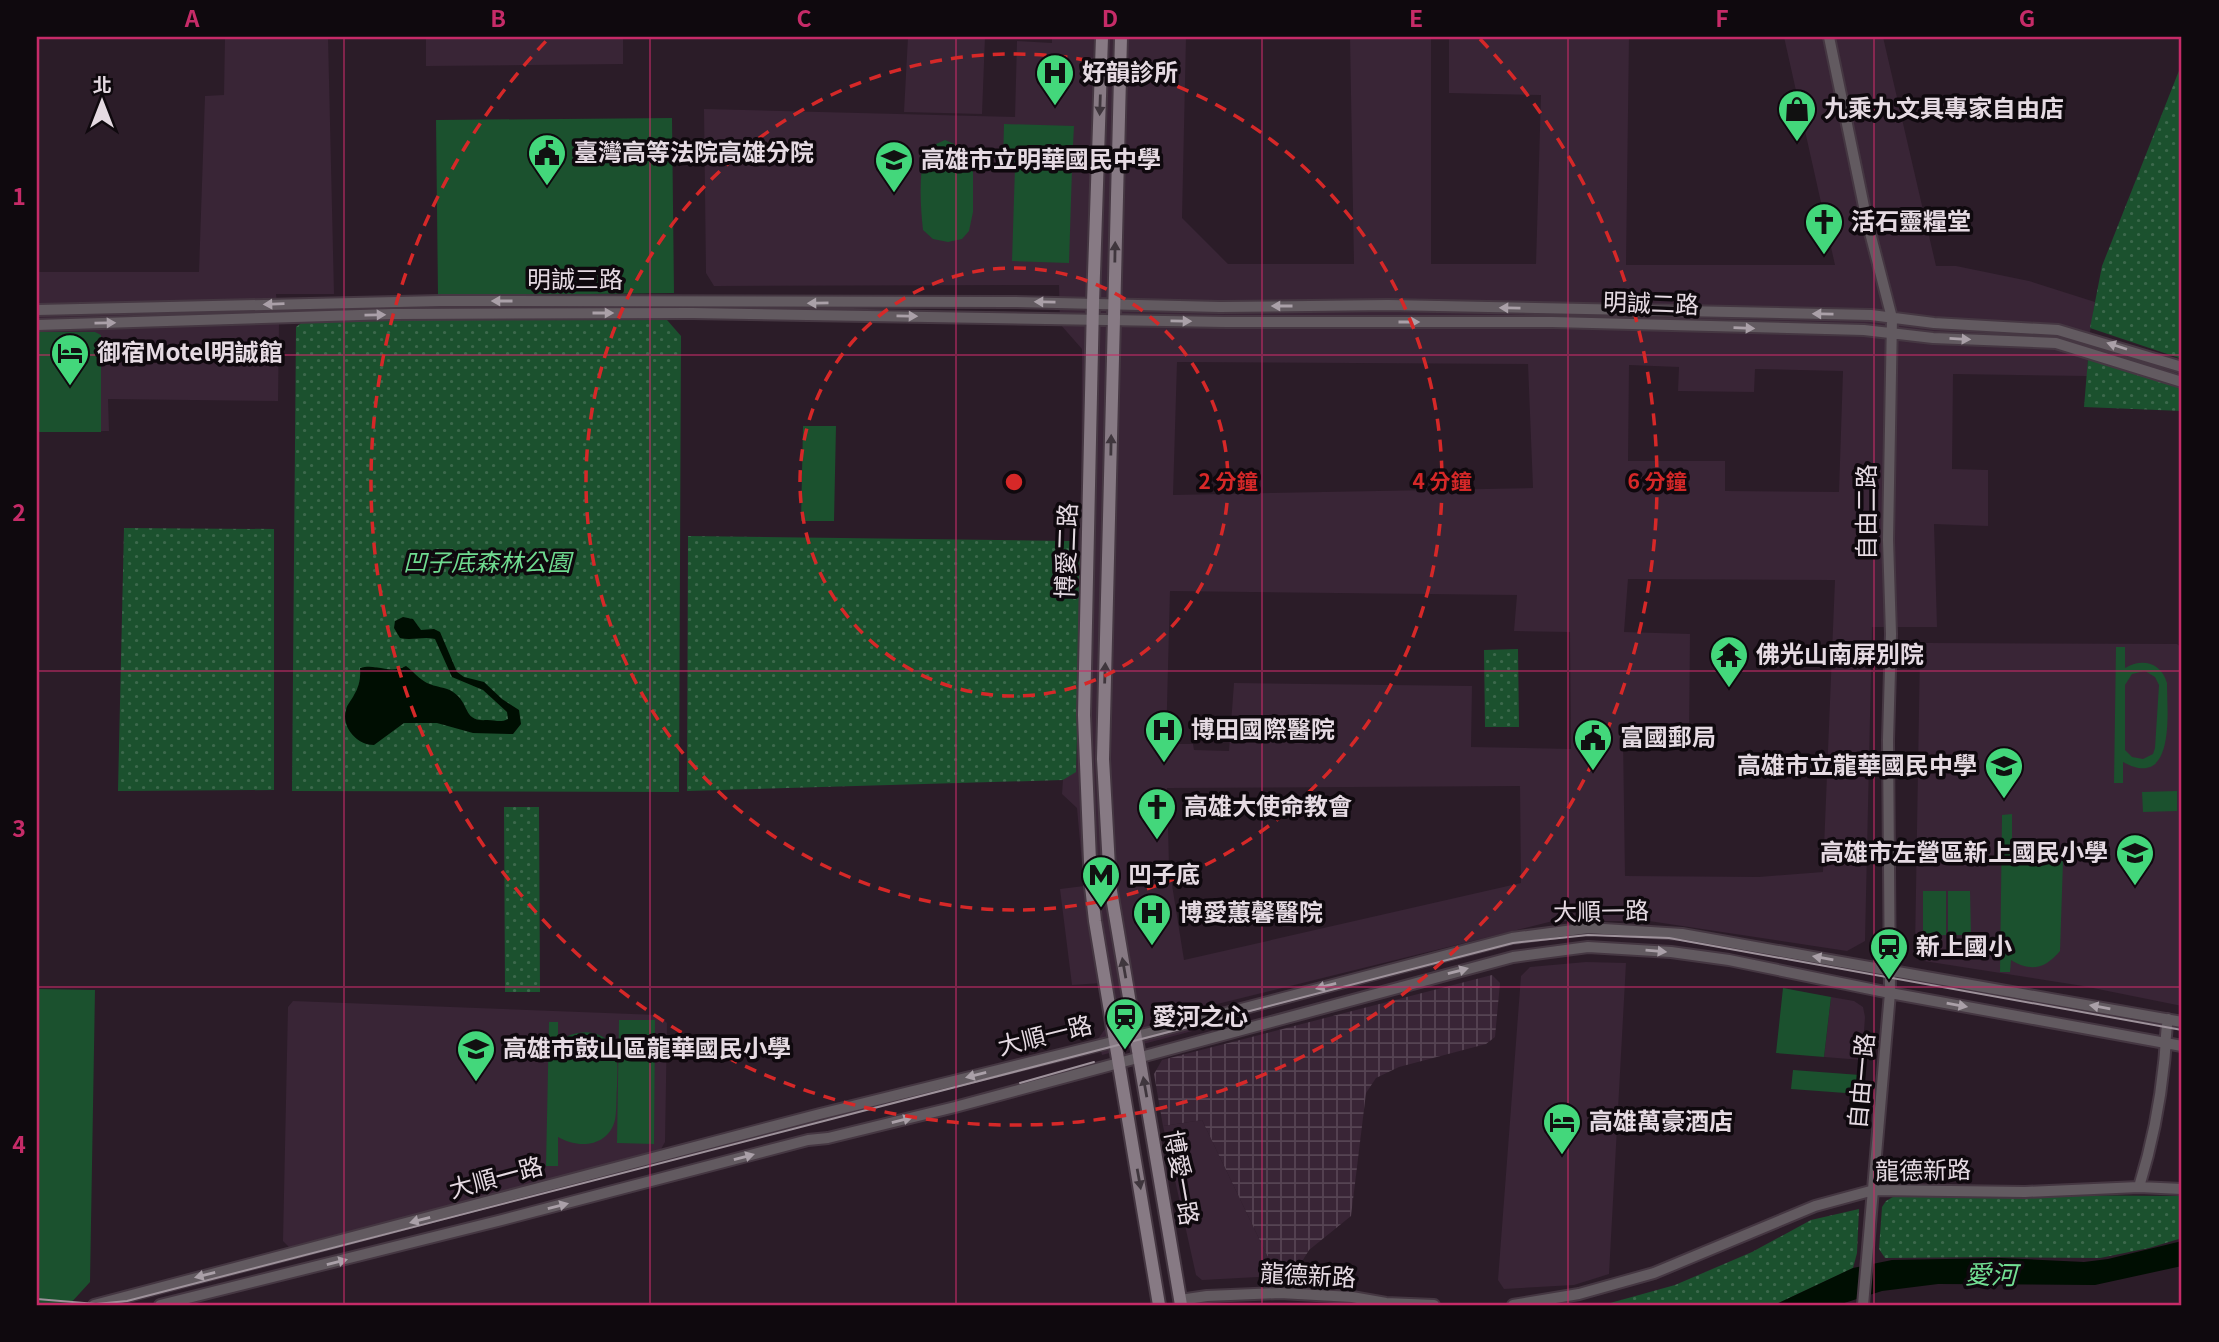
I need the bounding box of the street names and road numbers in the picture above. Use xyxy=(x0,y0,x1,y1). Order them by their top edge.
street label: 明誠三路 xyxy=(527,260,623,295)
street label: 明誠二路 xyxy=(1603,282,1700,321)
street label: 自由二路 xyxy=(1847,464,1882,560)
street label: 博愛二路 xyxy=(1045,502,1084,599)
street label: 大順一路 xyxy=(1553,891,1649,928)
street label: 大順一路 xyxy=(994,1005,1095,1062)
street label: 自由一路 xyxy=(1838,1031,1881,1130)
street label: 博愛一路 xyxy=(1158,1127,1209,1228)
street label: 大順一路 xyxy=(444,1146,546,1205)
street label: 龍德新路 xyxy=(1875,1150,1971,1187)
street label: 龍德新路 xyxy=(1259,1254,1357,1293)

